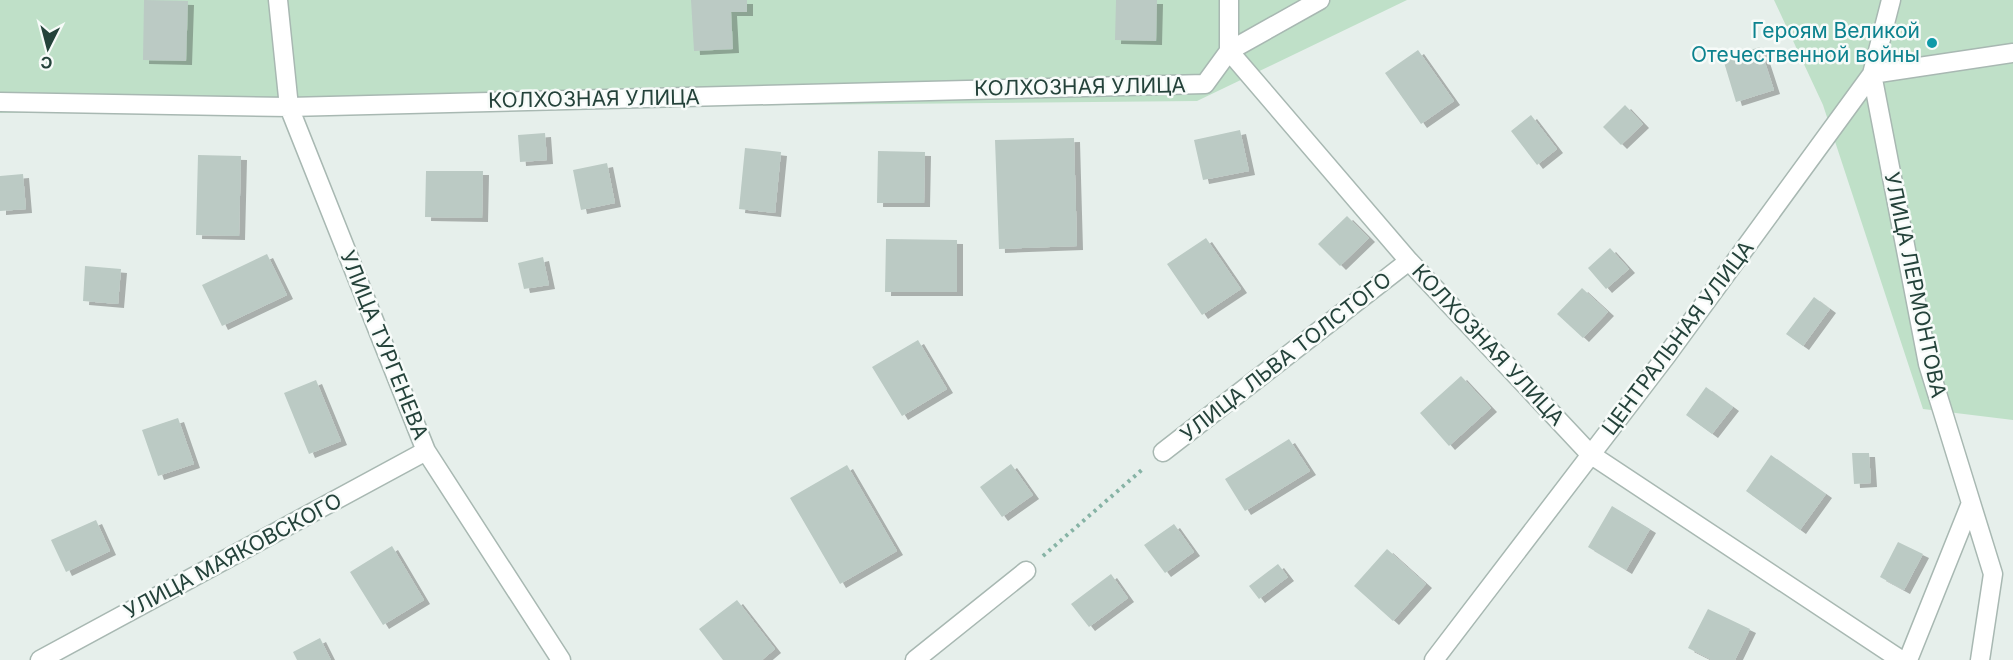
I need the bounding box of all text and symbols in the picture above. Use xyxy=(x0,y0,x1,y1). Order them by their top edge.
north arrow xyxy=(18,18,78,78)
place label: Героям Великой Отечественной войны xyxy=(1691,18,1920,67)
marker: Героям Великой Отечественной войны xyxy=(1925,36,1939,50)
text: С xyxy=(39,52,53,73)
street label: КОЛХОЗНАЯ УЛИЦА xyxy=(974,72,1186,101)
street label: КОЛХОЗНАЯ УЛИЦА xyxy=(488,84,700,113)
street label: УЛИЦА ЛЕРМОНТОВА xyxy=(1879,170,1952,400)
street label: ЦЕНТРАЛЬНАЯ УЛИЦА xyxy=(1596,236,1759,440)
street label: УЛИЦА ТУРГЕНЕВА xyxy=(335,247,434,443)
street label: КОЛХОЗНАЯ УЛИЦА xyxy=(1407,259,1570,431)
street label: УЛИЦА ЛЬВА ТОЛСТОГО xyxy=(1175,267,1396,447)
street label: УЛИЦА МАЯКОВСКОГО xyxy=(120,488,346,624)

